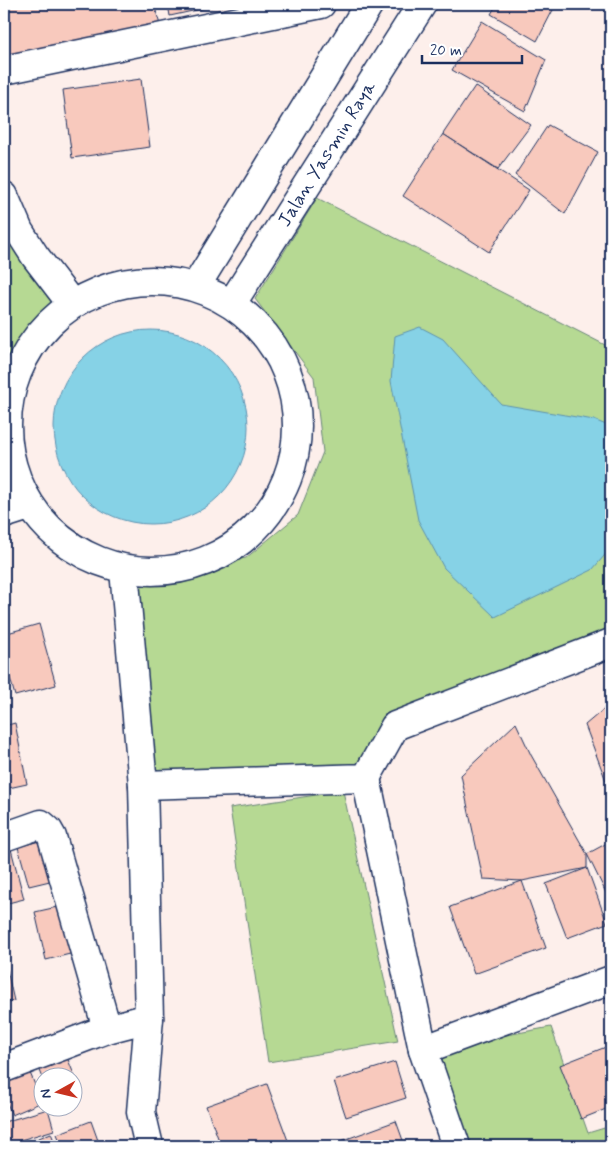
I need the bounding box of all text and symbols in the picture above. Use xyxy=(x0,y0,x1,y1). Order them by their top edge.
scale bar xyxy=(422,32,522,64)
text: 20 m xyxy=(430,41,462,61)
street label: Jalan Yasmin Raya xyxy=(272,76,382,231)
north arrow xyxy=(32,1068,82,1118)
text: N xyxy=(37,1088,56,1100)

